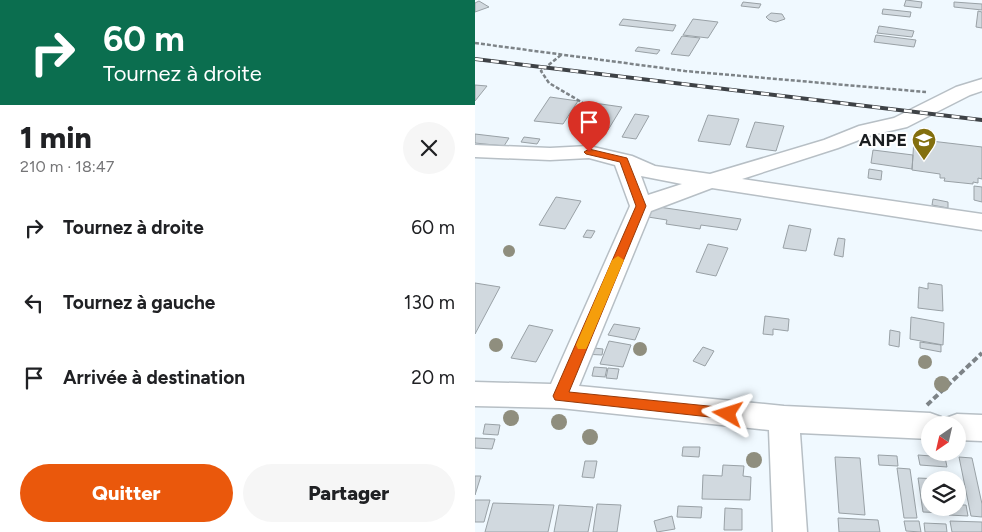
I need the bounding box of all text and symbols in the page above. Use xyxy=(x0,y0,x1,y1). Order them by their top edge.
text: 60 m xyxy=(103,18,185,60)
icon: right xyxy=(20,20,85,85)
text: Tournez à droite xyxy=(103,60,262,87)
pin xyxy=(568,101,610,152)
icon: arrive xyxy=(575,108,603,136)
text: 1 min xyxy=(20,119,92,156)
button: close xyxy=(403,122,455,174)
school or university icon: ANPE xyxy=(911,127,937,161)
place label: ANPE xyxy=(859,129,907,151)
text: 210 m · 18:47 xyxy=(20,157,114,176)
icon: right xyxy=(20,214,48,242)
text: Tournez à droite xyxy=(63,216,204,239)
text: 60 m xyxy=(411,216,455,239)
icon: left xyxy=(20,289,48,317)
text: Tournez à gauche xyxy=(63,291,215,314)
text: 130 m xyxy=(404,291,455,314)
icon: arrive xyxy=(20,364,48,392)
text: Arrivée à destination xyxy=(63,366,245,389)
text: 20 m xyxy=(411,366,455,389)
position arrow xyxy=(701,387,753,439)
north arrow xyxy=(921,416,966,461)
map controls xyxy=(921,416,966,516)
button: Quitter xyxy=(20,464,233,522)
button: Partager xyxy=(243,464,455,522)
button: layers xyxy=(921,471,966,516)

